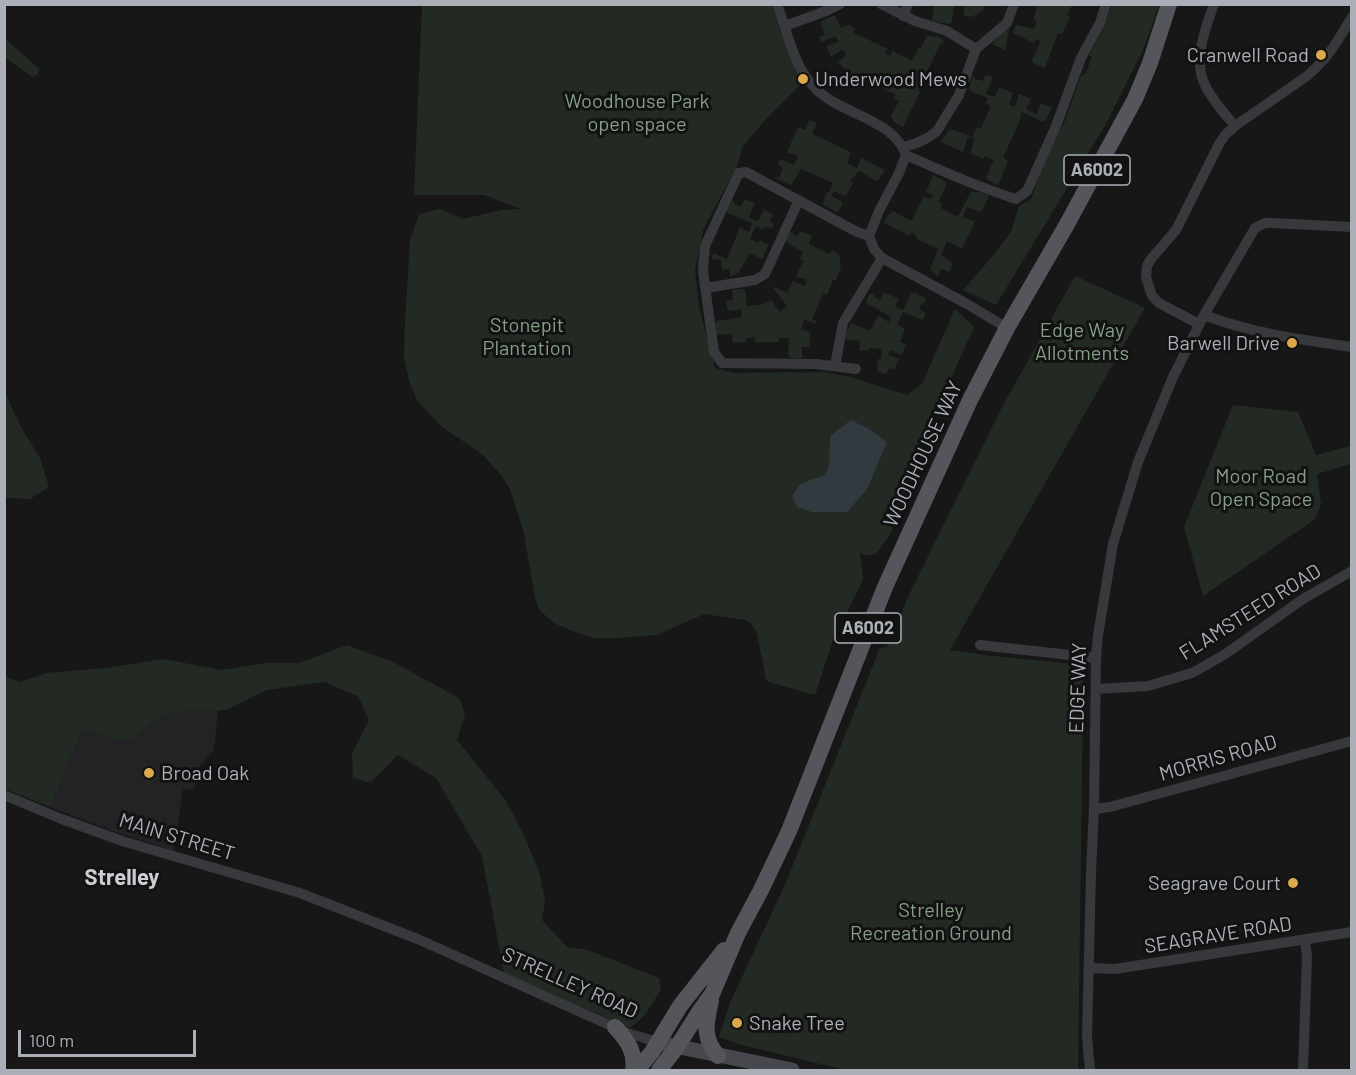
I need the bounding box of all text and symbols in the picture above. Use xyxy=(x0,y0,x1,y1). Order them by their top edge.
place label: Cranwell Road xyxy=(1187,43,1309,67)
marker: Cranwell Road xyxy=(1314,48,1328,62)
place label: Underwood Mews xyxy=(815,67,967,91)
marker: Underwood Mews xyxy=(796,72,810,86)
park label: Woodhouse Park open space xyxy=(564,89,710,136)
road number: A6002 xyxy=(1064,155,1130,185)
park label: Stonepit Plantation xyxy=(483,313,571,360)
park label: Edge Way Allotments xyxy=(1035,318,1129,365)
place label: Barwell Drive xyxy=(1167,331,1280,355)
marker: Barwell Drive xyxy=(1285,336,1299,350)
street label: WOODHOUSE WAY xyxy=(879,377,967,531)
park label: Moor Road Open Space xyxy=(1210,464,1312,511)
street label: FLAMSTEED ROAD xyxy=(1175,559,1325,665)
road number: A6002 xyxy=(835,613,901,643)
street label: EDGE WAY xyxy=(1064,642,1092,734)
street label: MORRIS ROAD xyxy=(1156,730,1280,786)
place label: Broad Oak xyxy=(161,761,249,785)
marker: Broad Oak xyxy=(142,766,156,780)
street label: MAIN STREET xyxy=(116,808,238,866)
district label: Strelley xyxy=(85,865,159,891)
place label: Seagrave Court xyxy=(1148,871,1281,895)
marker: Seagrave Court xyxy=(1286,876,1300,890)
park label: Strelley Recreation Ground xyxy=(850,898,1012,945)
street label: SEAGRAVE ROAD xyxy=(1143,912,1293,958)
street label: STRELLEY ROAD xyxy=(498,942,642,1024)
place label: Snake Tree xyxy=(749,1011,845,1035)
marker: Snake Tree xyxy=(730,1016,744,1030)
scale bar xyxy=(21,1018,200,1056)
text: 100 m xyxy=(29,1029,74,1051)

